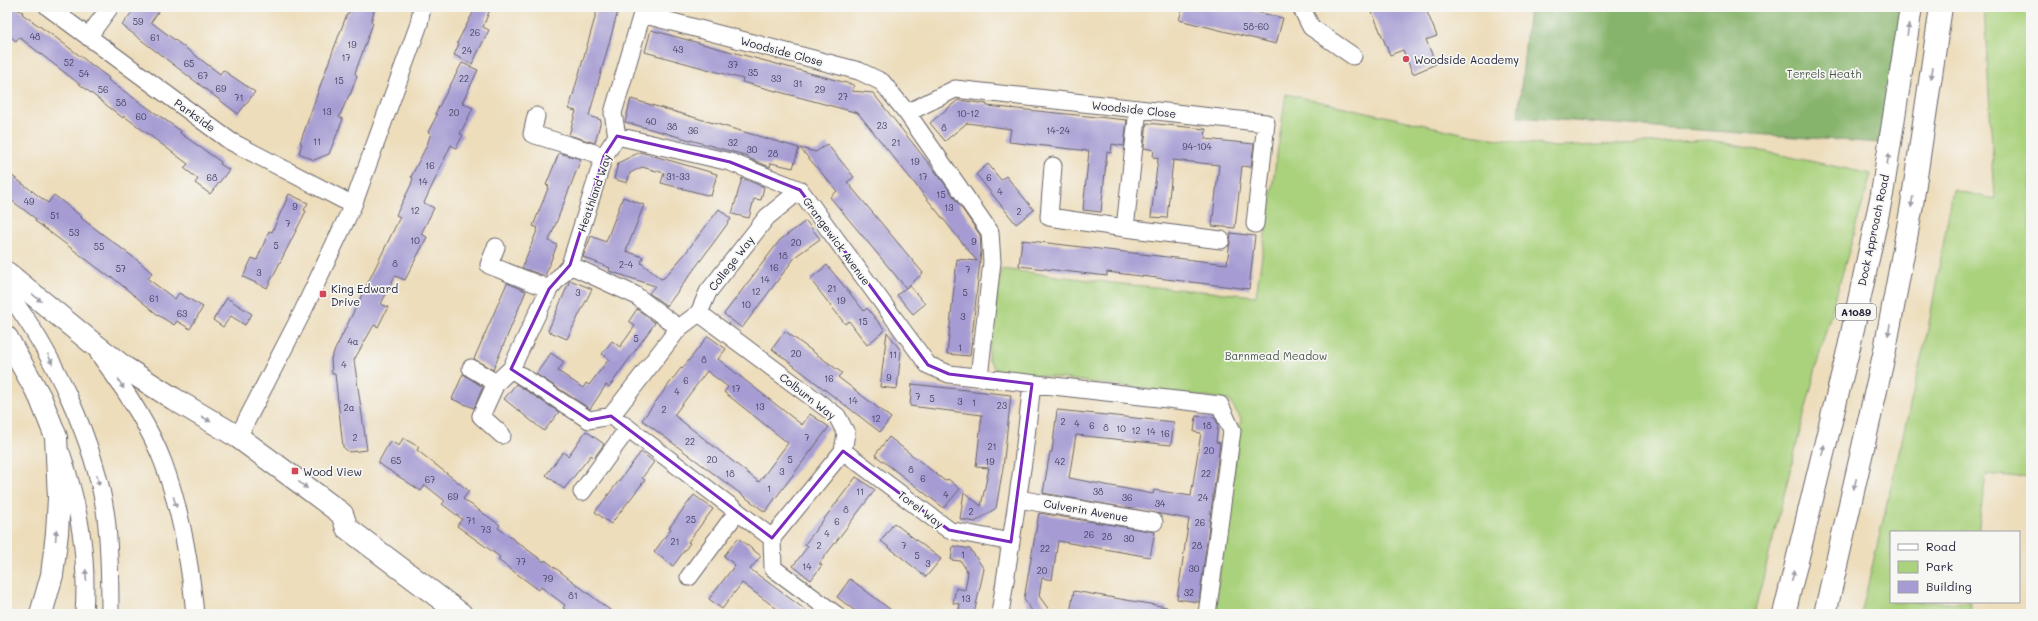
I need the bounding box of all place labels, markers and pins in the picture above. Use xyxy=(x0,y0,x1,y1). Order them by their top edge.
place label: Woodside Academy xyxy=(1414,52,1519,67)
marker: Woodside Academy xyxy=(1401,54,1411,64)
place label: King Edward Drive xyxy=(331,281,398,309)
marker: King Edward Drive xyxy=(318,289,328,299)
place label: Wood View xyxy=(303,464,362,479)
marker: Wood View xyxy=(290,466,300,476)

